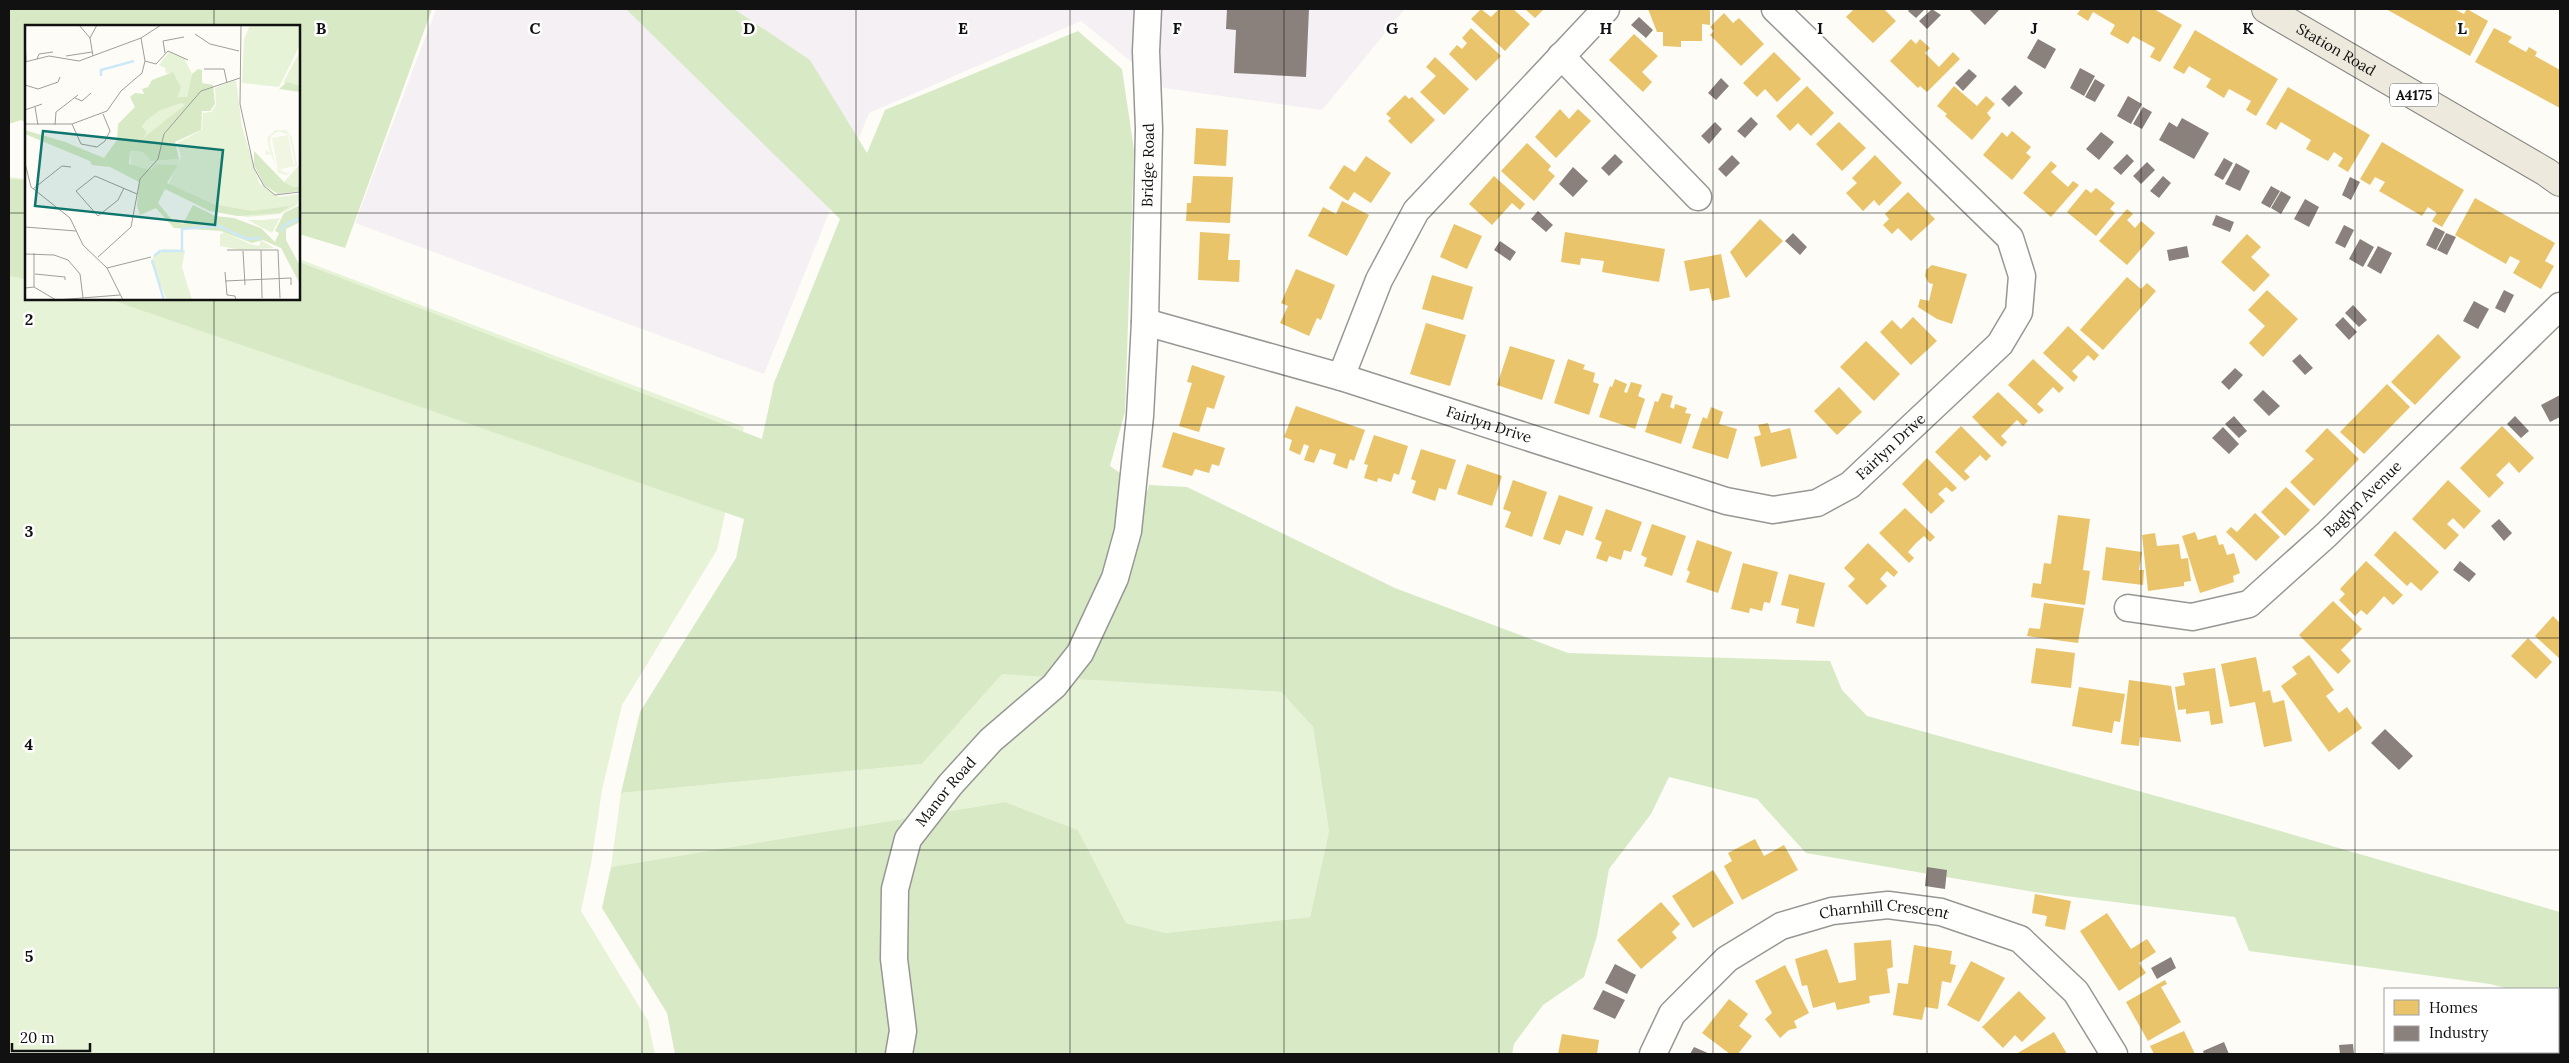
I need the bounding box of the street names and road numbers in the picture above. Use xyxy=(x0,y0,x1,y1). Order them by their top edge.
street label: Station Road xyxy=(2293,19,2379,80)
road number: A4175 xyxy=(2390,84,2438,106)
street label: Bridge Road xyxy=(1137,123,1158,207)
street label: Fairlyn Drive xyxy=(1444,402,1534,447)
street label: Fairlyn Drive xyxy=(1852,409,1929,484)
street label: Baglyn Avenue xyxy=(2319,456,2405,541)
street label: Manor Road xyxy=(911,753,980,830)
street label: Charnhill Crescent xyxy=(1817,895,1952,923)

